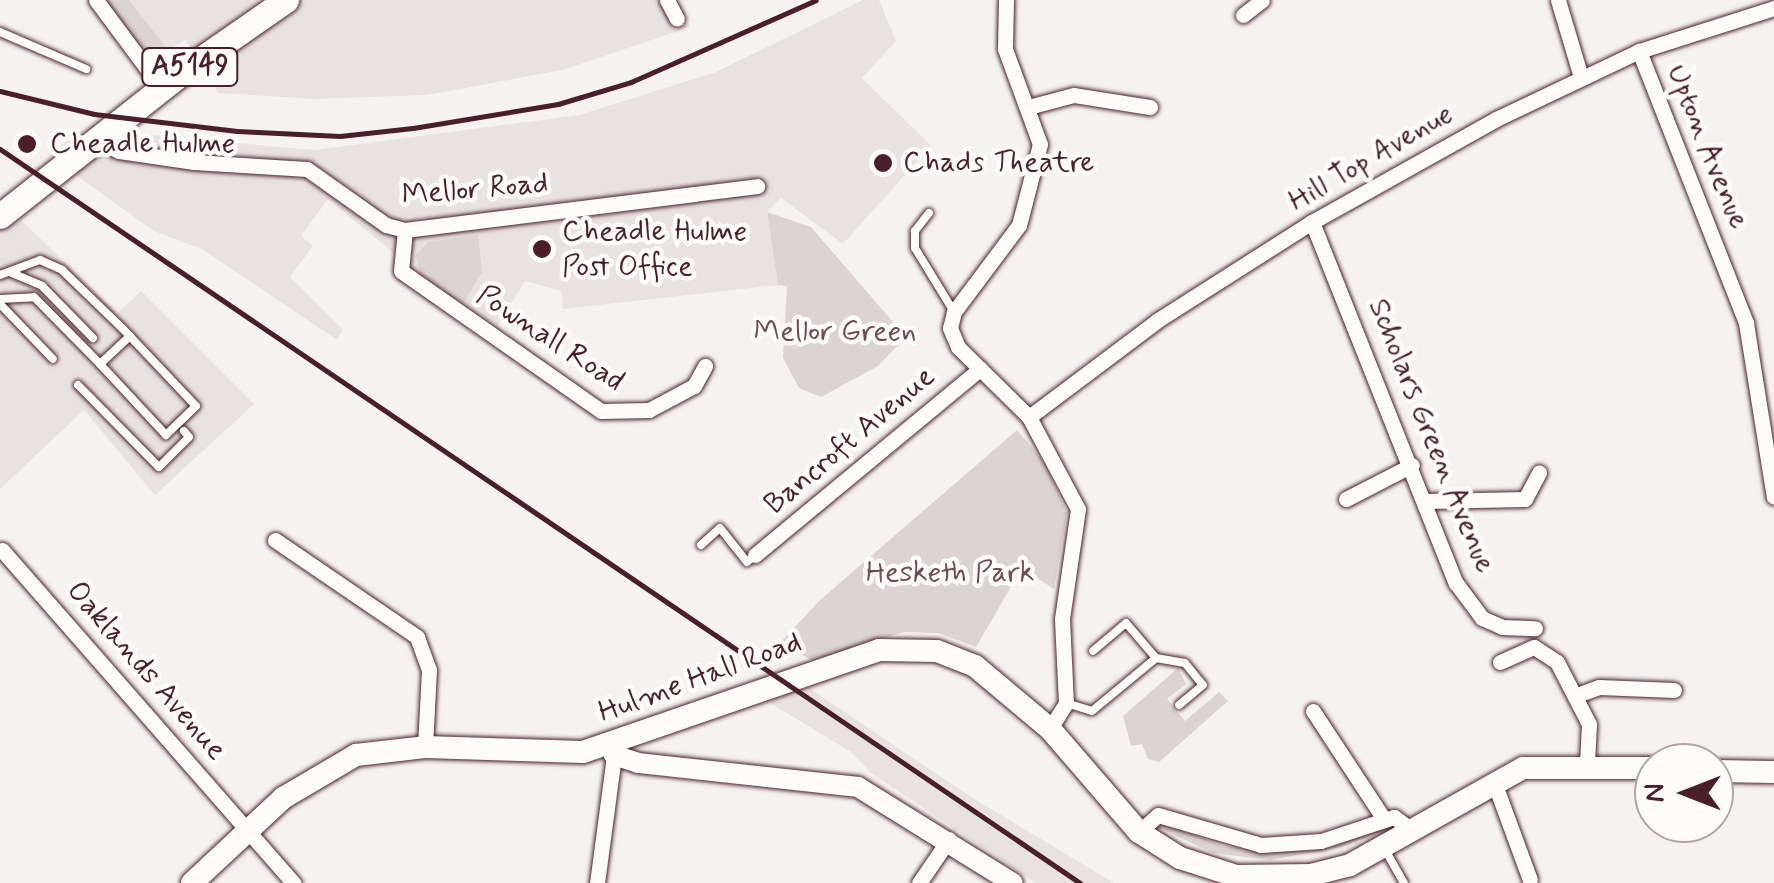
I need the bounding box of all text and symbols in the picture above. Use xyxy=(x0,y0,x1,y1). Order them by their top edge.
road number: A5149 xyxy=(140,44,240,90)
street label: Upton Avenue xyxy=(1657,57,1757,237)
street label: Hill Top Avenue xyxy=(1280,95,1462,221)
place label: Cheadle Hulme xyxy=(50,126,248,162)
marker: Cheadle Hulme xyxy=(14,131,40,157)
place label: Chads Theatre xyxy=(903,145,1090,181)
marker: Chads Theatre xyxy=(872,152,894,174)
street label: Mellor Road xyxy=(400,166,550,214)
place label: Cheadle Hulme Post Office xyxy=(562,214,760,284)
marker: Cheadle Hulme Post Office xyxy=(531,238,553,260)
street label: Pownall Road xyxy=(470,278,630,400)
street label: Scholars Green Avenue xyxy=(1359,291,1503,581)
park label: Mellor Green xyxy=(750,314,920,350)
street label: Bancroft Avenue xyxy=(757,359,943,523)
park label: Hesketh Park xyxy=(866,555,1034,591)
street label: Oaklands Avenue xyxy=(58,573,234,769)
street label: Hulme Hall Road xyxy=(595,625,805,731)
north arrow xyxy=(1634,743,1734,843)
text: N xyxy=(1637,784,1674,802)

